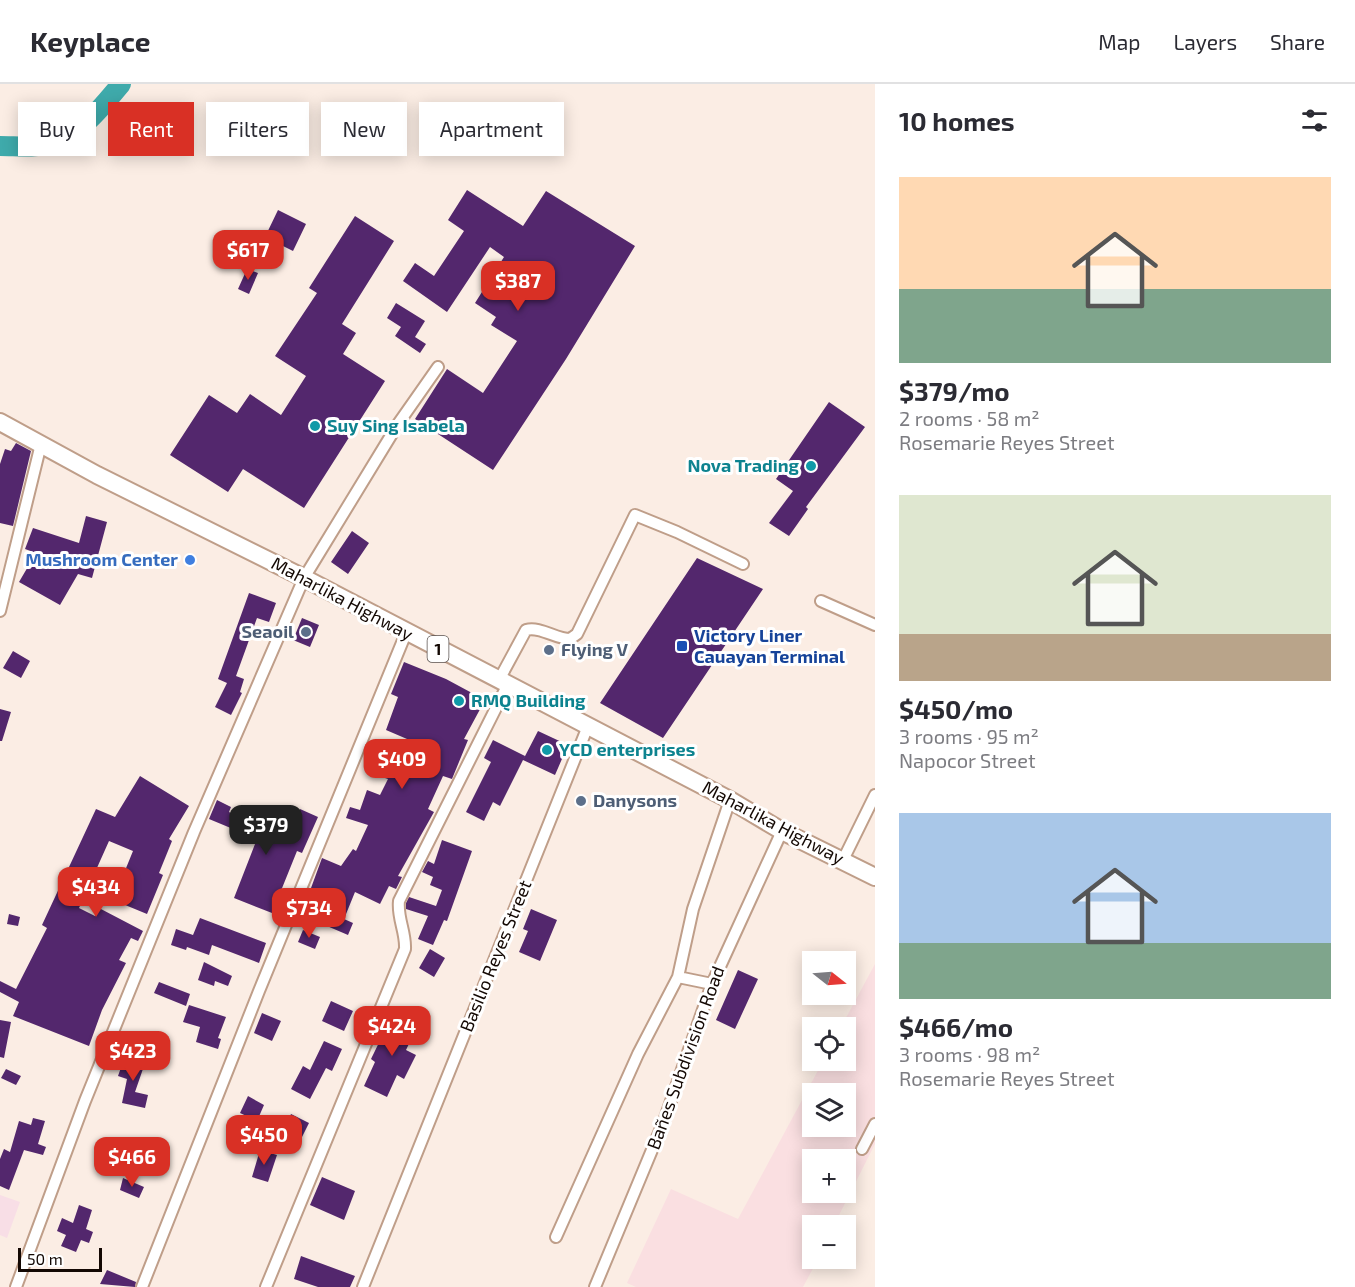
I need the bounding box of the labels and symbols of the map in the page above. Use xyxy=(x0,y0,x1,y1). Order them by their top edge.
pin: $617 xyxy=(212,230,284,281)
pin: $387 xyxy=(482,261,554,312)
place label: Suy Sing Isabela xyxy=(327,414,465,436)
marker: Suy Sing Isabela xyxy=(308,419,322,433)
place label: Nova Trading xyxy=(687,454,800,476)
marker: Nova Trading xyxy=(804,459,818,473)
place label: Mushroom Center xyxy=(25,548,178,570)
street label: Maharlika Highway xyxy=(268,551,417,645)
marker: Mushroom Center xyxy=(183,553,197,567)
place label: Seaoil xyxy=(242,620,294,642)
place label: Victory Liner Cauayan Terminal xyxy=(694,624,845,667)
marker: Seaoil xyxy=(299,625,313,639)
road number: 1 xyxy=(428,636,448,662)
place label: Flying V xyxy=(561,638,628,660)
marker: Victory Liner Cauayan Terminal xyxy=(675,639,689,653)
marker: Flying V xyxy=(542,643,556,657)
place label: RMQ Building xyxy=(471,689,586,711)
marker: RMQ Building xyxy=(452,694,466,708)
place label: YCD enterprises xyxy=(559,738,695,760)
pin: $409 xyxy=(366,739,438,790)
marker: YCD enterprises xyxy=(540,743,554,757)
street label: Maharlika Highway xyxy=(699,775,848,869)
place label: Danysons xyxy=(593,789,677,811)
marker: Danysons xyxy=(574,794,588,808)
pin: $379 xyxy=(230,805,302,856)
pin: $434 xyxy=(60,867,132,918)
street label: Basilio Reyes Street xyxy=(455,876,536,1035)
pin: $734 xyxy=(273,888,345,939)
north arrow xyxy=(802,951,856,1005)
street label: Bañes Subdivision Road xyxy=(642,963,728,1152)
pin: $424 xyxy=(356,1006,428,1057)
pin: $423 xyxy=(97,1031,169,1082)
pin: $450 xyxy=(228,1115,300,1166)
pin: $466 xyxy=(96,1137,168,1188)
scale bar xyxy=(18,1245,102,1272)

